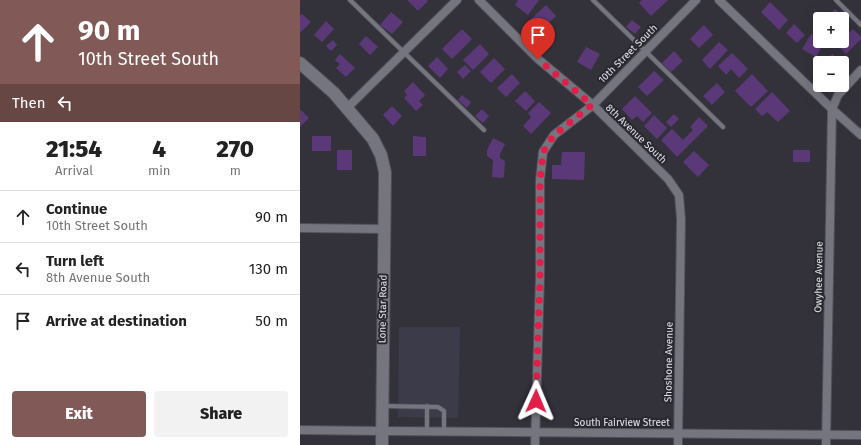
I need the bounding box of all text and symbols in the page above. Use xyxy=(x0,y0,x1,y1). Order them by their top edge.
map controls xyxy=(813,12,849,92)
button: + xyxy=(813,12,849,48)
text: 90 m xyxy=(78,14,140,47)
icon: ahead xyxy=(12,16,64,68)
pin xyxy=(521,18,555,59)
street label: 10th Street South xyxy=(596,22,660,86)
icon: arrive xyxy=(527,24,549,46)
text: 10th Street South xyxy=(78,48,219,70)
button: − xyxy=(813,56,849,92)
icon: left xyxy=(54,92,76,114)
text: Then xyxy=(12,94,46,112)
street label: 8th Avenue South xyxy=(603,102,669,166)
text: 21:54 xyxy=(46,135,102,163)
text: 4 xyxy=(152,135,166,163)
text: 270 xyxy=(216,135,254,163)
text: Arrival xyxy=(55,163,93,178)
text: min xyxy=(148,163,170,178)
text: m xyxy=(230,163,241,178)
text: Continue xyxy=(46,200,107,218)
icon: ahead xyxy=(12,206,34,228)
text: 90 m xyxy=(255,208,288,226)
text: 10th Street South xyxy=(46,218,148,233)
street label: Owyhee Avenue xyxy=(812,241,826,313)
text: Turn left xyxy=(46,252,104,270)
icon: left xyxy=(12,258,34,280)
text: 130 m xyxy=(249,260,288,278)
text: 8th Avenue South xyxy=(46,270,150,285)
street label: Lone Star Road xyxy=(376,275,390,343)
icon: arrive xyxy=(12,310,34,332)
text: Arrive at destination xyxy=(46,312,187,330)
text: 50 m xyxy=(255,312,288,330)
street label: Shoshone Avenue xyxy=(662,322,676,402)
position arrow xyxy=(515,380,557,422)
button: Exit xyxy=(12,391,146,437)
button: Share xyxy=(154,391,288,437)
street label: South Fairview Street xyxy=(574,417,670,429)

